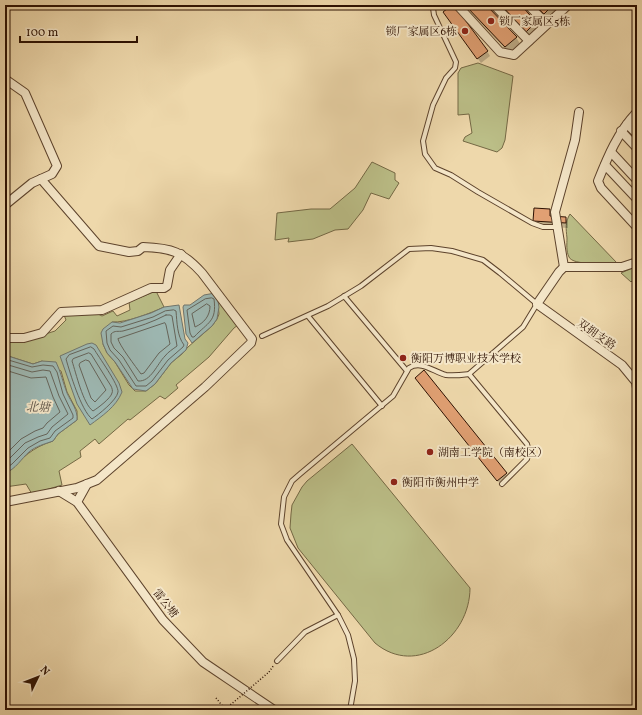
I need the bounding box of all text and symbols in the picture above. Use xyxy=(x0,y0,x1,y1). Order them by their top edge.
place label: 锁厂家属区5栋 xyxy=(499,15,570,30)
marker: 锁厂家属区5栋 xyxy=(486,16,496,26)
scale bar xyxy=(20,18,137,44)
text: 100 m xyxy=(26,25,59,41)
place label: 锁厂家属区6栋 xyxy=(385,25,457,40)
marker: 锁厂家属区6栋 xyxy=(460,26,470,36)
street label: 双拥支路 xyxy=(574,316,618,354)
place label: 衡阳万博职业技术学校 xyxy=(411,352,521,367)
marker: 衡阳万博职业技术学校 xyxy=(398,353,408,363)
water label: 北塘 xyxy=(26,400,52,416)
place label: 湖南工学院（南校区） xyxy=(438,446,548,461)
marker: 湖南工学院（南校区） xyxy=(425,447,435,457)
place label: 衡阳市衡州中学 xyxy=(402,476,479,491)
marker: 衡阳市衡州中学 xyxy=(389,477,399,487)
street label: 雷公塘 xyxy=(149,586,181,622)
north arrow xyxy=(18,657,58,697)
text: N xyxy=(36,663,52,679)

